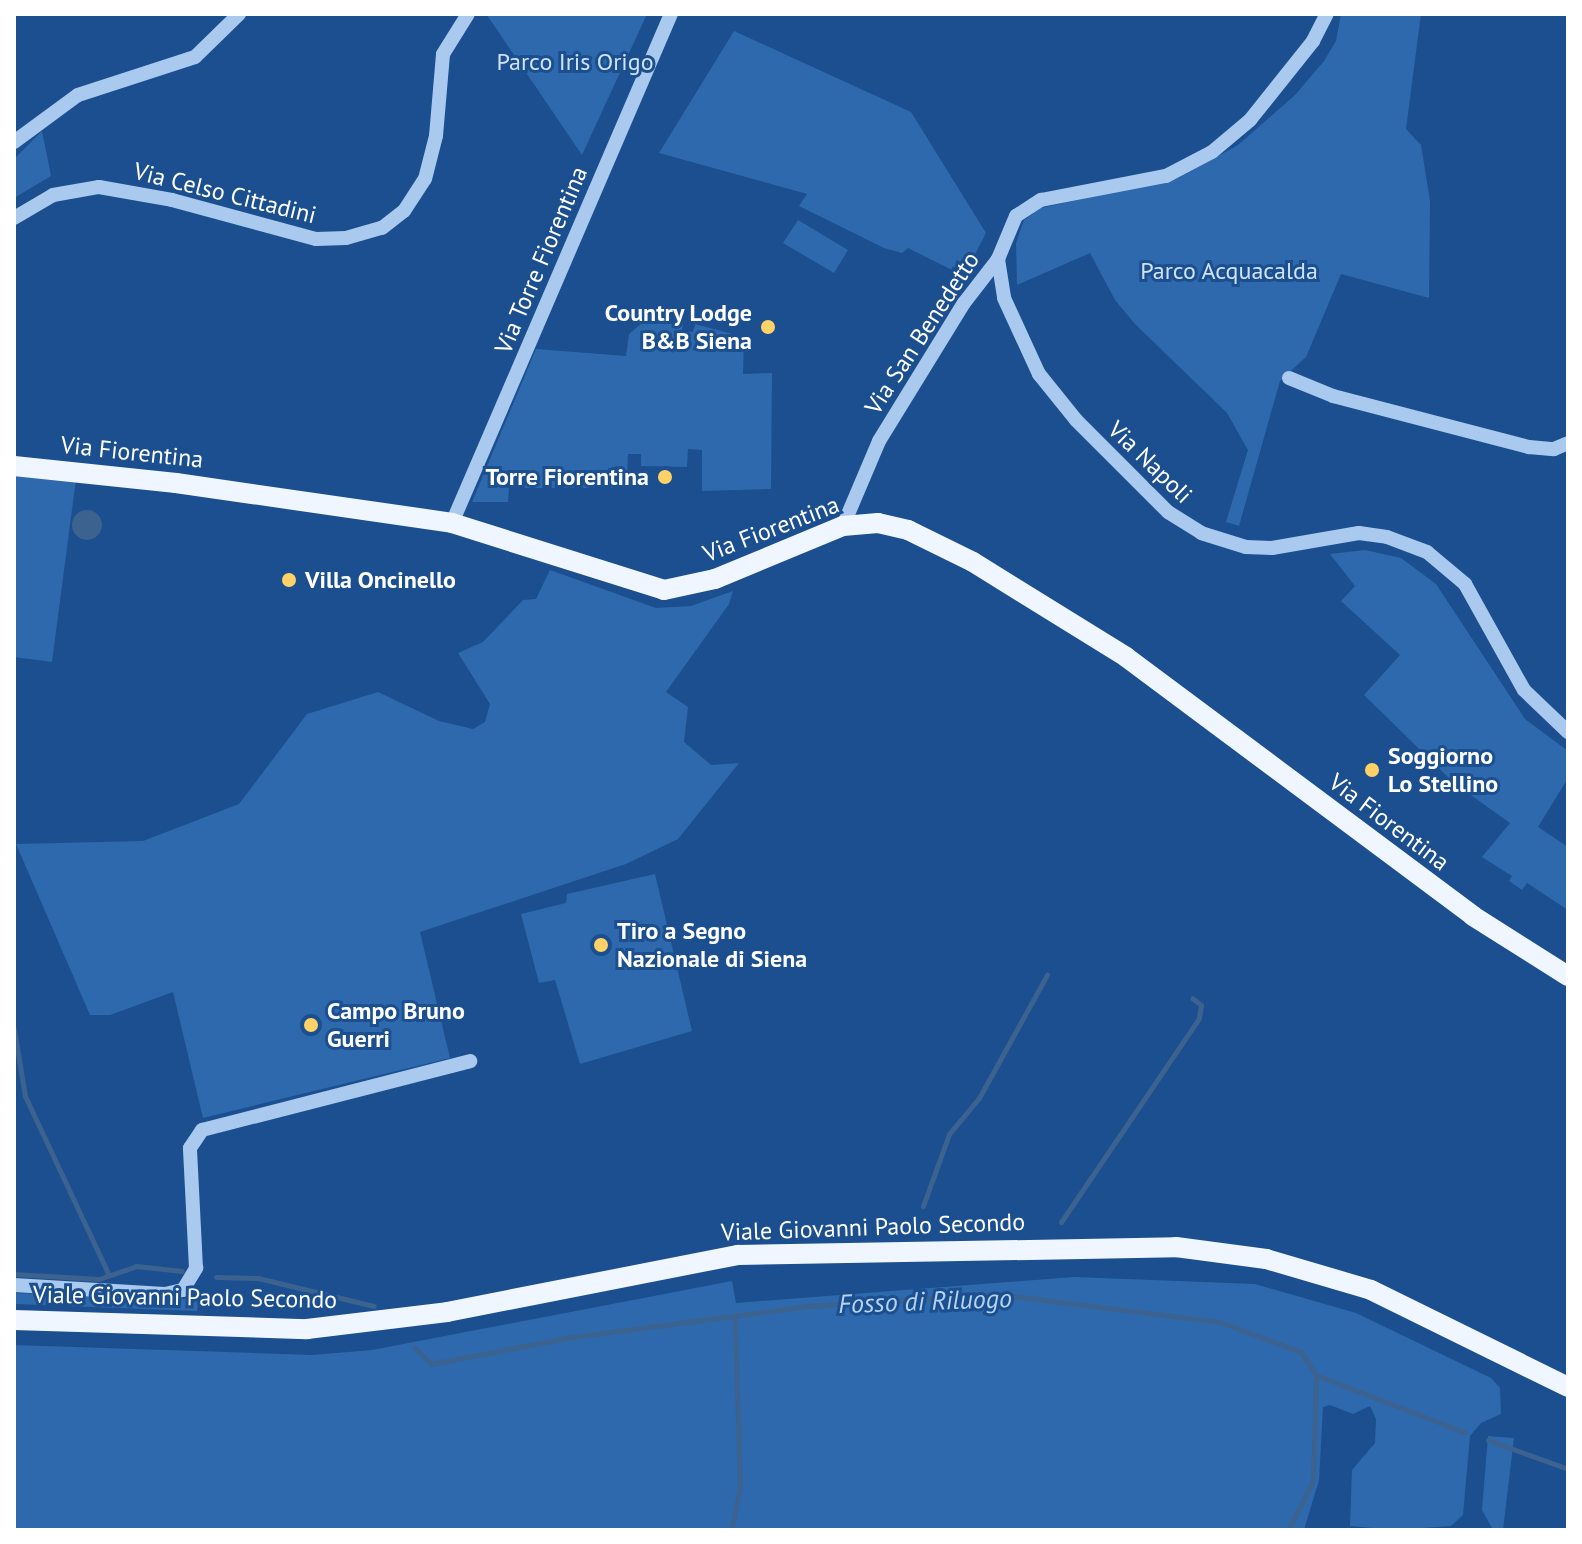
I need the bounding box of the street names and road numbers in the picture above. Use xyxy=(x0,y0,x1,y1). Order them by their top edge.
street label: Via Celso Cittadini xyxy=(131,156,319,230)
street label: Via Torre Fiorentina xyxy=(488,162,594,358)
street label: Via San Benedetto xyxy=(859,246,985,420)
street label: Via Napoli xyxy=(1102,415,1198,509)
street label: Via Fiorentina xyxy=(59,430,205,474)
street label: Via Fiorentina xyxy=(699,490,843,568)
street label: Via Fiorentina xyxy=(1323,767,1455,877)
street label: Viale Giovanni Paolo Secondo xyxy=(721,1207,1025,1247)
street label: Viale Giovanni Paolo Secondo xyxy=(33,1280,337,1314)

